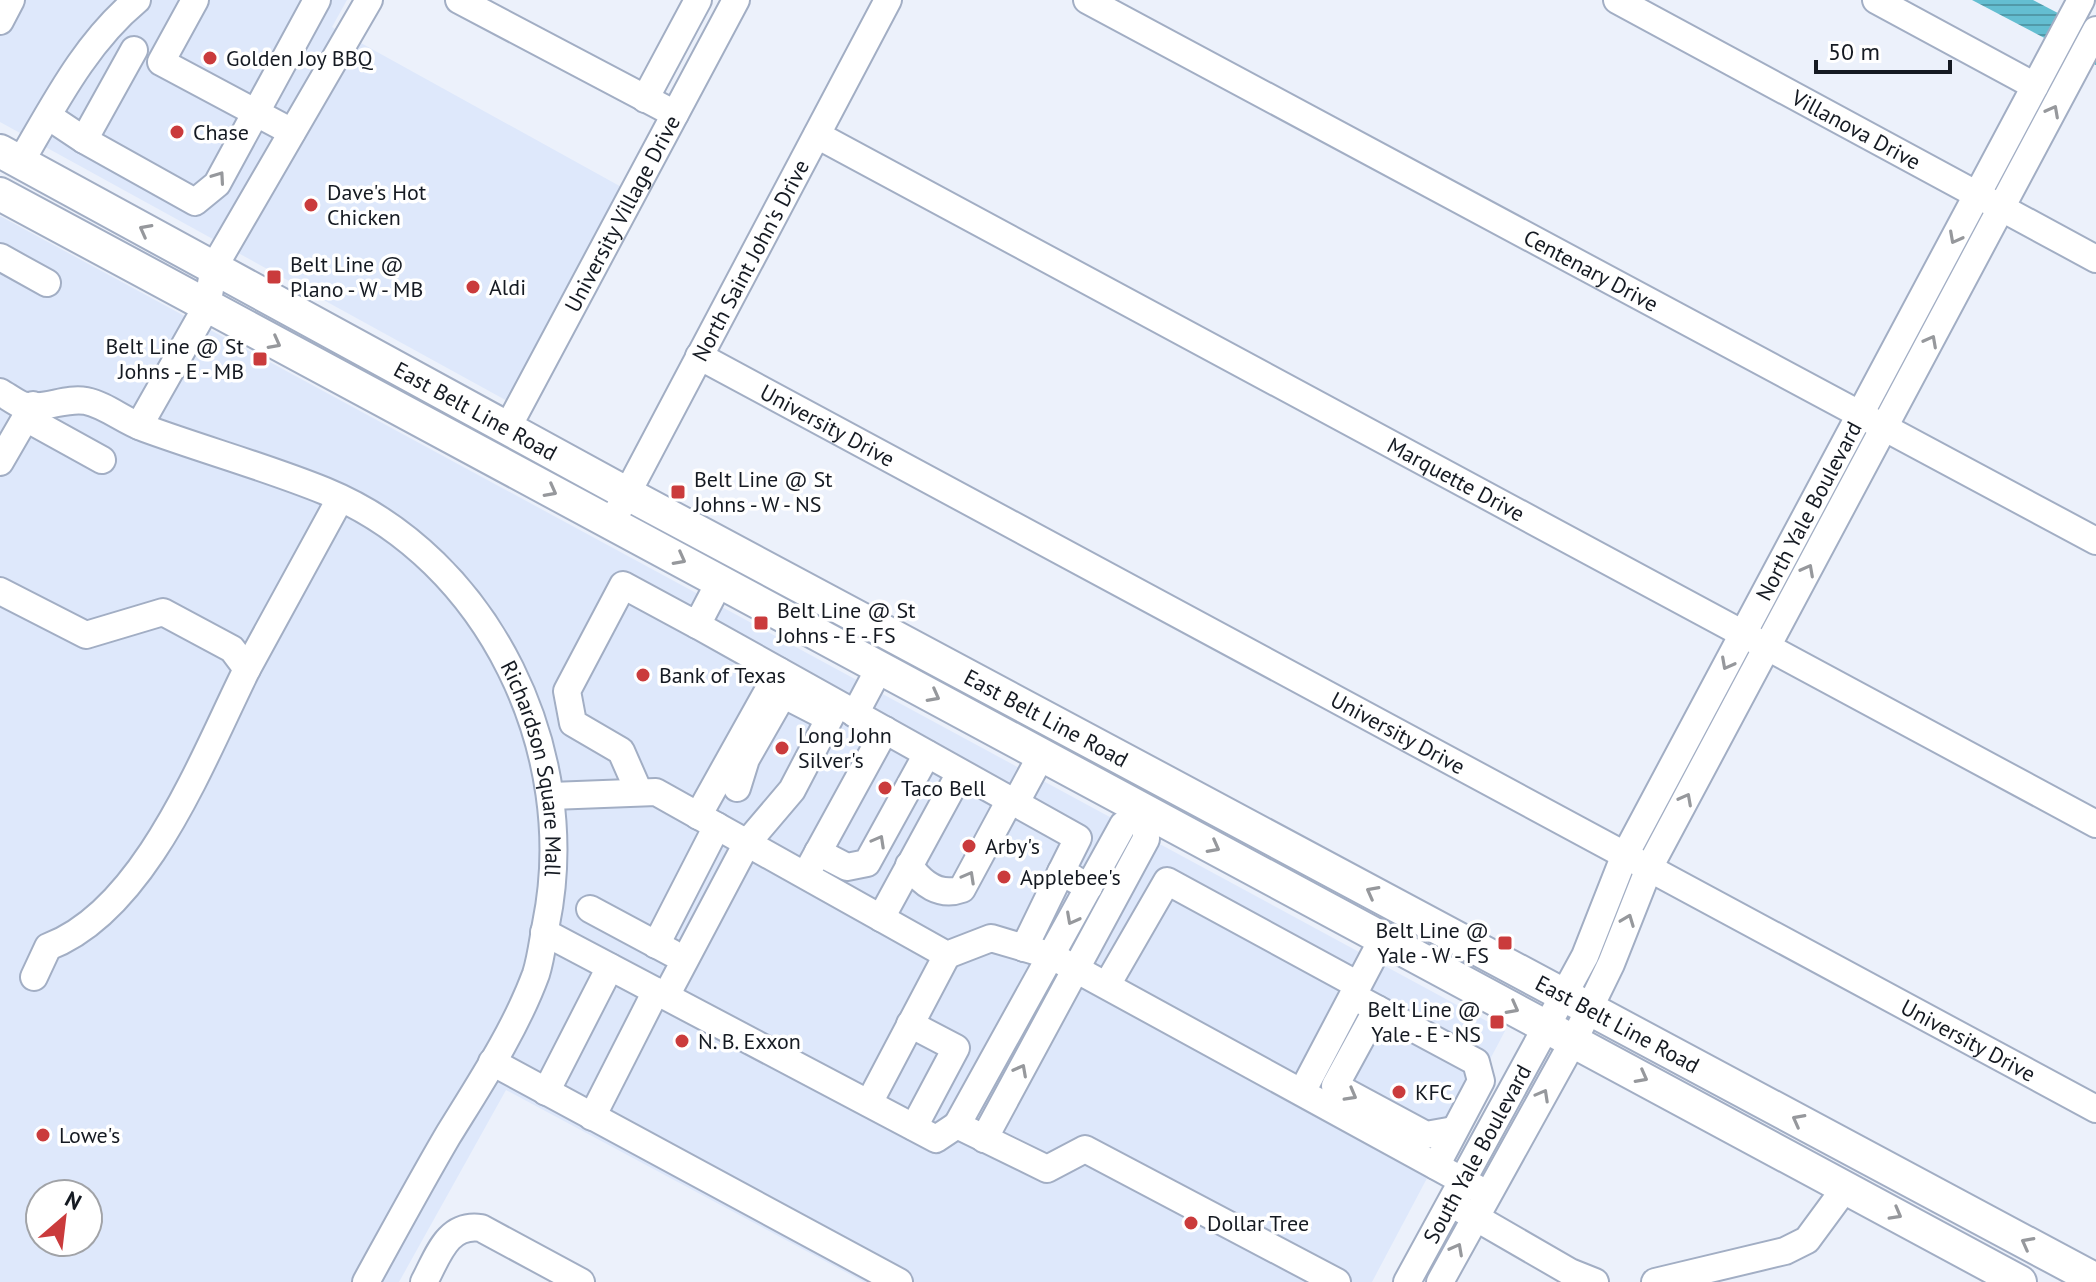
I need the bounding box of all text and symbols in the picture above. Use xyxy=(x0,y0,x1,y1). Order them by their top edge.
scale bar xyxy=(1816,24,1950,74)
text: 50 m xyxy=(1828,36,1880,67)
place label: Golden Joy BBQ xyxy=(226,44,374,72)
marker: Golden Joy BBQ xyxy=(201,49,219,67)
street label: Villanova Drive xyxy=(1786,83,1926,176)
one-way arrow xyxy=(2043,105,2058,119)
street label: University Village Drive xyxy=(558,110,686,317)
place label: Chase xyxy=(193,118,249,146)
marker: Chase xyxy=(168,123,186,141)
street label: North Saint John's Drive xyxy=(686,155,815,366)
one-way arrow xyxy=(209,172,224,186)
place label: Dave's Hot Chicken xyxy=(327,178,427,231)
marker: Dave's Hot Chicken xyxy=(302,196,320,214)
street label: Centenary Drive xyxy=(1519,223,1663,318)
one-way arrow xyxy=(139,225,154,240)
one-way arrow xyxy=(1949,229,1964,244)
place label: Belt Line @ Plano - W - MB xyxy=(290,250,423,303)
marker: Belt Line @ Plano - W - MB xyxy=(265,268,283,286)
place label: Aldi xyxy=(489,273,526,301)
marker: Aldi xyxy=(464,278,482,296)
place label: Belt Line @ St Johns - E - MB xyxy=(105,332,245,385)
one-way arrow xyxy=(267,333,282,348)
one-way arrow xyxy=(1921,334,1936,349)
marker: Belt Line @ St Johns - E - MB xyxy=(251,350,269,368)
street label: East Belt Line Road xyxy=(389,355,562,467)
street label: University Drive xyxy=(755,378,900,473)
street label: North Yale Boulevard xyxy=(1749,417,1868,605)
street label: Marquette Drive xyxy=(1383,431,1530,528)
place label: Belt Line @ St Johns - W - NS xyxy=(693,465,833,518)
one-way arrow xyxy=(543,481,558,496)
marker: Belt Line @ St Johns - W - NS xyxy=(669,483,687,501)
one-way arrow xyxy=(672,550,687,565)
one-way arrow xyxy=(1799,564,1814,578)
place label: Belt Line @ St Johns - E - FS xyxy=(776,596,916,649)
marker: Belt Line @ St Johns - E - FS xyxy=(752,614,770,632)
street label: Richardson Square Mall xyxy=(495,656,568,878)
one-way arrow xyxy=(1721,656,1737,670)
place label: Bank of Texas xyxy=(659,661,786,689)
street label: East Belt Line Road xyxy=(959,663,1133,773)
marker: Bank of Texas xyxy=(634,666,652,684)
street label: University Drive xyxy=(1326,685,1470,780)
one-way arrow xyxy=(925,686,940,702)
place label: Long John Silver's xyxy=(798,721,892,774)
marker: Long John Silver's xyxy=(773,739,791,757)
place label: Taco Bell xyxy=(901,774,986,802)
marker: Taco Bell xyxy=(876,779,894,797)
one-way arrow xyxy=(1676,793,1691,808)
place label: Arby's xyxy=(985,832,1040,860)
one-way arrow xyxy=(869,835,885,850)
marker: Arby's xyxy=(960,837,978,855)
one-way arrow xyxy=(1206,837,1220,852)
place label: Applebee's xyxy=(1020,863,1121,891)
marker: Applebee's xyxy=(995,868,1013,886)
one-way arrow xyxy=(959,871,974,886)
one-way arrow xyxy=(1366,886,1380,901)
one-way arrow xyxy=(1066,910,1081,925)
one-way arrow xyxy=(1618,914,1635,928)
place label: Belt Line @ Yale - W - FS xyxy=(1375,916,1489,969)
marker: Belt Line @ Yale - W - FS xyxy=(1496,934,1514,952)
street label: East Belt Line Road xyxy=(1531,969,1704,1079)
street label: University Drive xyxy=(1896,993,2040,1088)
place label: Belt Line @ Yale - E - NS xyxy=(1367,995,1481,1048)
one-way arrow xyxy=(1505,998,1519,1013)
marker: Belt Line @ Yale - E - NS xyxy=(1488,1013,1506,1031)
place label: N. B. Exxon xyxy=(698,1027,801,1055)
marker: N. B. Exxon xyxy=(673,1032,691,1050)
street label: South Yale Boulevard xyxy=(1417,1060,1537,1248)
one-way arrow xyxy=(1011,1064,1026,1078)
one-way arrow xyxy=(1634,1067,1648,1083)
place label: KFC xyxy=(1415,1078,1452,1106)
marker: KFC xyxy=(1390,1083,1408,1101)
one-way arrow xyxy=(1342,1085,1357,1100)
one-way arrow xyxy=(1533,1088,1548,1103)
one-way arrow xyxy=(1792,1115,1806,1130)
place label: Lowe's xyxy=(59,1121,120,1149)
marker: Lowe's xyxy=(34,1126,52,1144)
north arrow xyxy=(24,1178,104,1258)
text: N xyxy=(60,1185,86,1216)
one-way arrow xyxy=(1887,1204,1901,1220)
place label: Dollar Tree xyxy=(1207,1209,1309,1237)
marker: Dollar Tree xyxy=(1182,1214,1200,1232)
one-way arrow xyxy=(2021,1238,2036,1253)
one-way arrow xyxy=(1448,1243,1463,1257)

